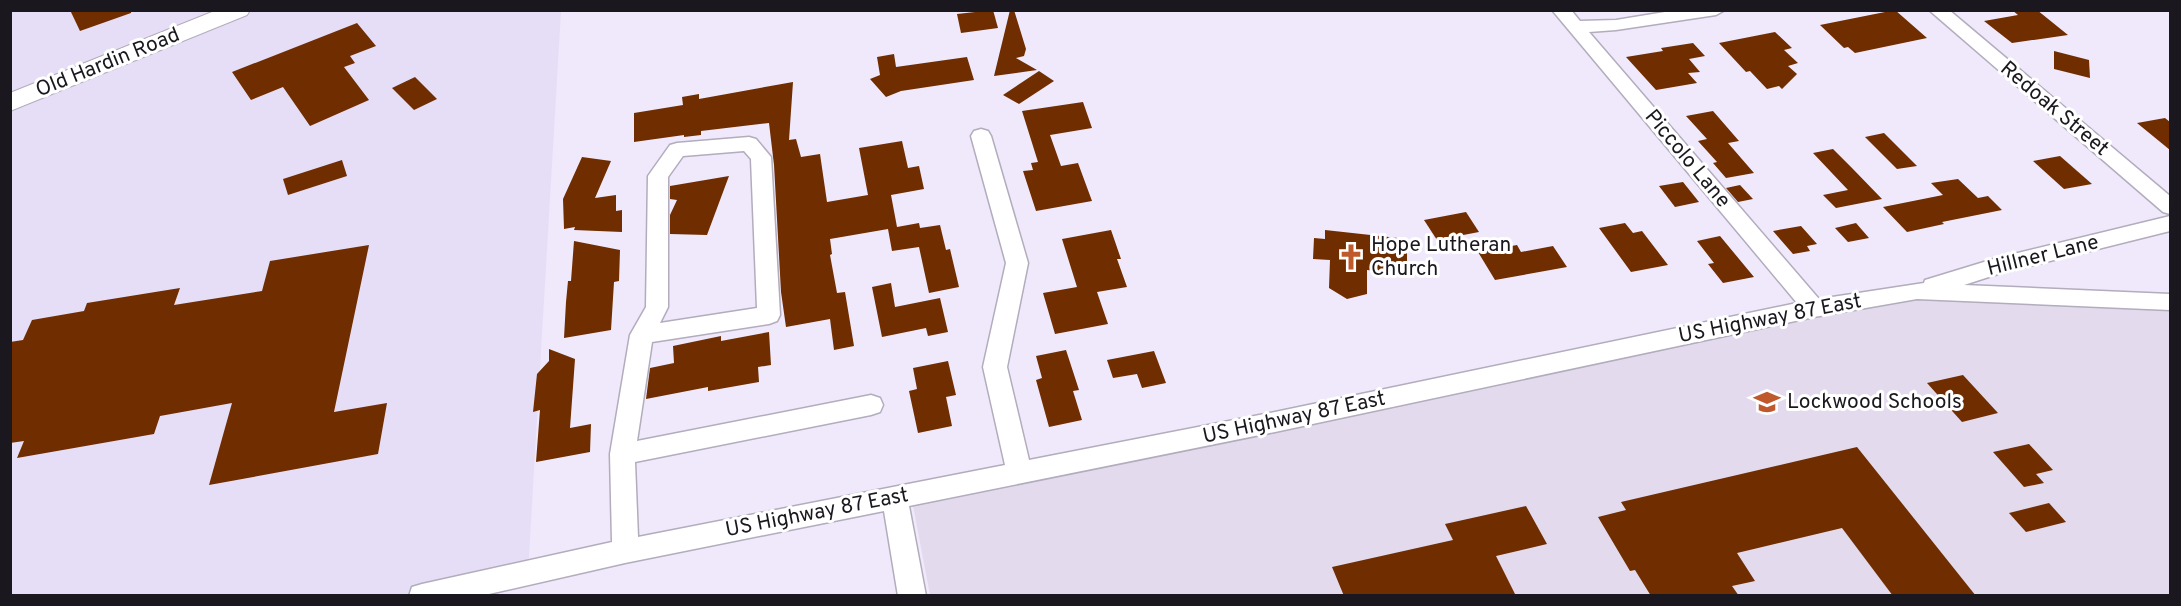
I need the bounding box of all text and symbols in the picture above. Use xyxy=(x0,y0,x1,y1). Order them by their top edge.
street label: Old Hardin Road xyxy=(32,22,184,104)
street label: Redoak Street xyxy=(1994,56,2114,162)
street label: Piccolo Lane xyxy=(1638,104,1736,214)
street label: Hillner Lane xyxy=(1984,229,2102,283)
place label: Hope Lutheran Church xyxy=(1371,232,1511,283)
church icon: Hope Lutheran Church xyxy=(1336,242,1366,272)
street label: US Highway 87 East xyxy=(1676,288,1864,350)
street label: US Highway 87 East xyxy=(1200,385,1388,451)
school or university icon: Lockwood Schools xyxy=(1752,387,1782,417)
place label: Lockwood Schools xyxy=(1787,389,1962,416)
street label: US Highway 87 East xyxy=(723,482,911,544)

